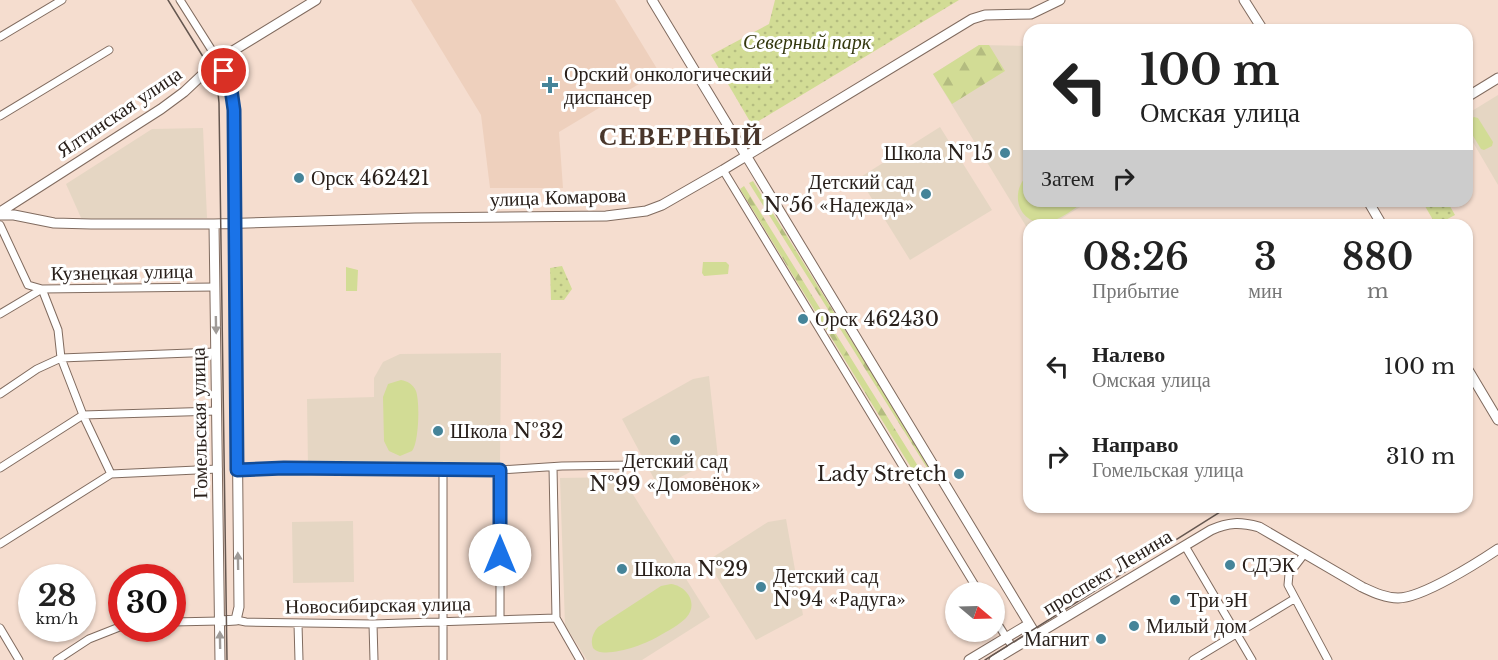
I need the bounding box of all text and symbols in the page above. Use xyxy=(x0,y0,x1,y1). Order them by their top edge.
park label: Северный парк xyxy=(743,30,872,54)
text: 100 m xyxy=(1140,44,1279,96)
pin xyxy=(198,45,249,96)
icon: left xyxy=(1041,48,1119,126)
icon: arrive xyxy=(207,54,240,87)
street label: Ялтинская улица xyxy=(52,61,186,162)
place label: Орский онкологический диспансер xyxy=(564,62,772,109)
marker: Орский онкологический диспансер xyxy=(541,76,559,94)
text: Омская улица xyxy=(1140,96,1300,129)
district label: СЕВЕРНЫЙ xyxy=(599,120,763,152)
place label: Школа №15 xyxy=(884,141,993,165)
marker: Школа №15 xyxy=(998,146,1012,160)
icon: right xyxy=(1107,162,1140,195)
text: Затем xyxy=(1041,165,1095,192)
place label: Орск 462421 xyxy=(311,166,430,190)
place label: Детский сад №56 «Надежда» xyxy=(764,170,914,217)
marker: Орск 462421 xyxy=(292,171,306,185)
street label: улица Комарова xyxy=(489,183,627,211)
marker: Детский сад №56 «Надежда» xyxy=(919,187,933,201)
text: 08:26 xyxy=(1082,235,1189,280)
text: 3 xyxy=(1254,235,1277,280)
text: 880 xyxy=(1342,235,1414,280)
street label: Кузнецкая улица xyxy=(50,259,194,285)
text: Прибытие xyxy=(1092,279,1179,303)
text: мин xyxy=(1248,279,1282,303)
text: m xyxy=(1367,279,1388,303)
place label: Орск 462430 xyxy=(815,307,939,331)
marker: Орск 462430 xyxy=(796,312,810,326)
one-way arrow xyxy=(211,315,220,334)
text: Налево xyxy=(1092,341,1165,368)
street label: Гомельская улица xyxy=(186,347,212,499)
icon: left xyxy=(1041,350,1074,383)
text: 100 m xyxy=(1384,353,1455,380)
text: Омская улица xyxy=(1092,368,1211,392)
place label: Школа №32 xyxy=(450,419,564,443)
marker: Школа №32 xyxy=(431,424,445,438)
text: Направо xyxy=(1092,431,1178,458)
marker: Детский сад №99 «Домовёнок» xyxy=(668,433,682,447)
icon: right xyxy=(1041,440,1074,473)
text: 310 m xyxy=(1386,443,1455,470)
place label: Детский сад №99 «Домовёнок» xyxy=(589,449,761,496)
text: Гомельская улица xyxy=(1092,458,1244,482)
place label: Lady Stretch xyxy=(817,462,947,486)
marker: Lady Stretch xyxy=(952,467,966,481)
position arrow xyxy=(468,523,532,587)
street label: проспект Ленина xyxy=(1038,524,1176,620)
one-way arrow xyxy=(233,552,243,571)
place label: СДЭК xyxy=(1242,553,1296,577)
place label: Школа №29 xyxy=(634,557,748,581)
marker: СДЭК xyxy=(1223,558,1237,572)
marker: Школа №29 xyxy=(615,562,629,576)
speed limit sign: 30 xyxy=(108,564,186,642)
place label: Детский сад №94 «Радуга» xyxy=(773,564,906,611)
text: 28 xyxy=(38,577,76,614)
marker: Детский сад №94 «Радуга» xyxy=(754,580,768,594)
north arrow xyxy=(945,582,1005,642)
map controls xyxy=(945,582,1005,642)
place label: Три эН xyxy=(1187,588,1248,612)
street label: Новосибирская улица xyxy=(285,591,471,619)
marker: Три эН xyxy=(1168,593,1182,607)
text: km/h xyxy=(36,609,78,628)
place label: Милый дом xyxy=(1146,614,1247,638)
marker: Милый дом xyxy=(1127,619,1141,633)
place label: Магнит xyxy=(1024,627,1089,651)
one-way arrow xyxy=(215,631,225,650)
marker: Магнит xyxy=(1094,632,1108,646)

